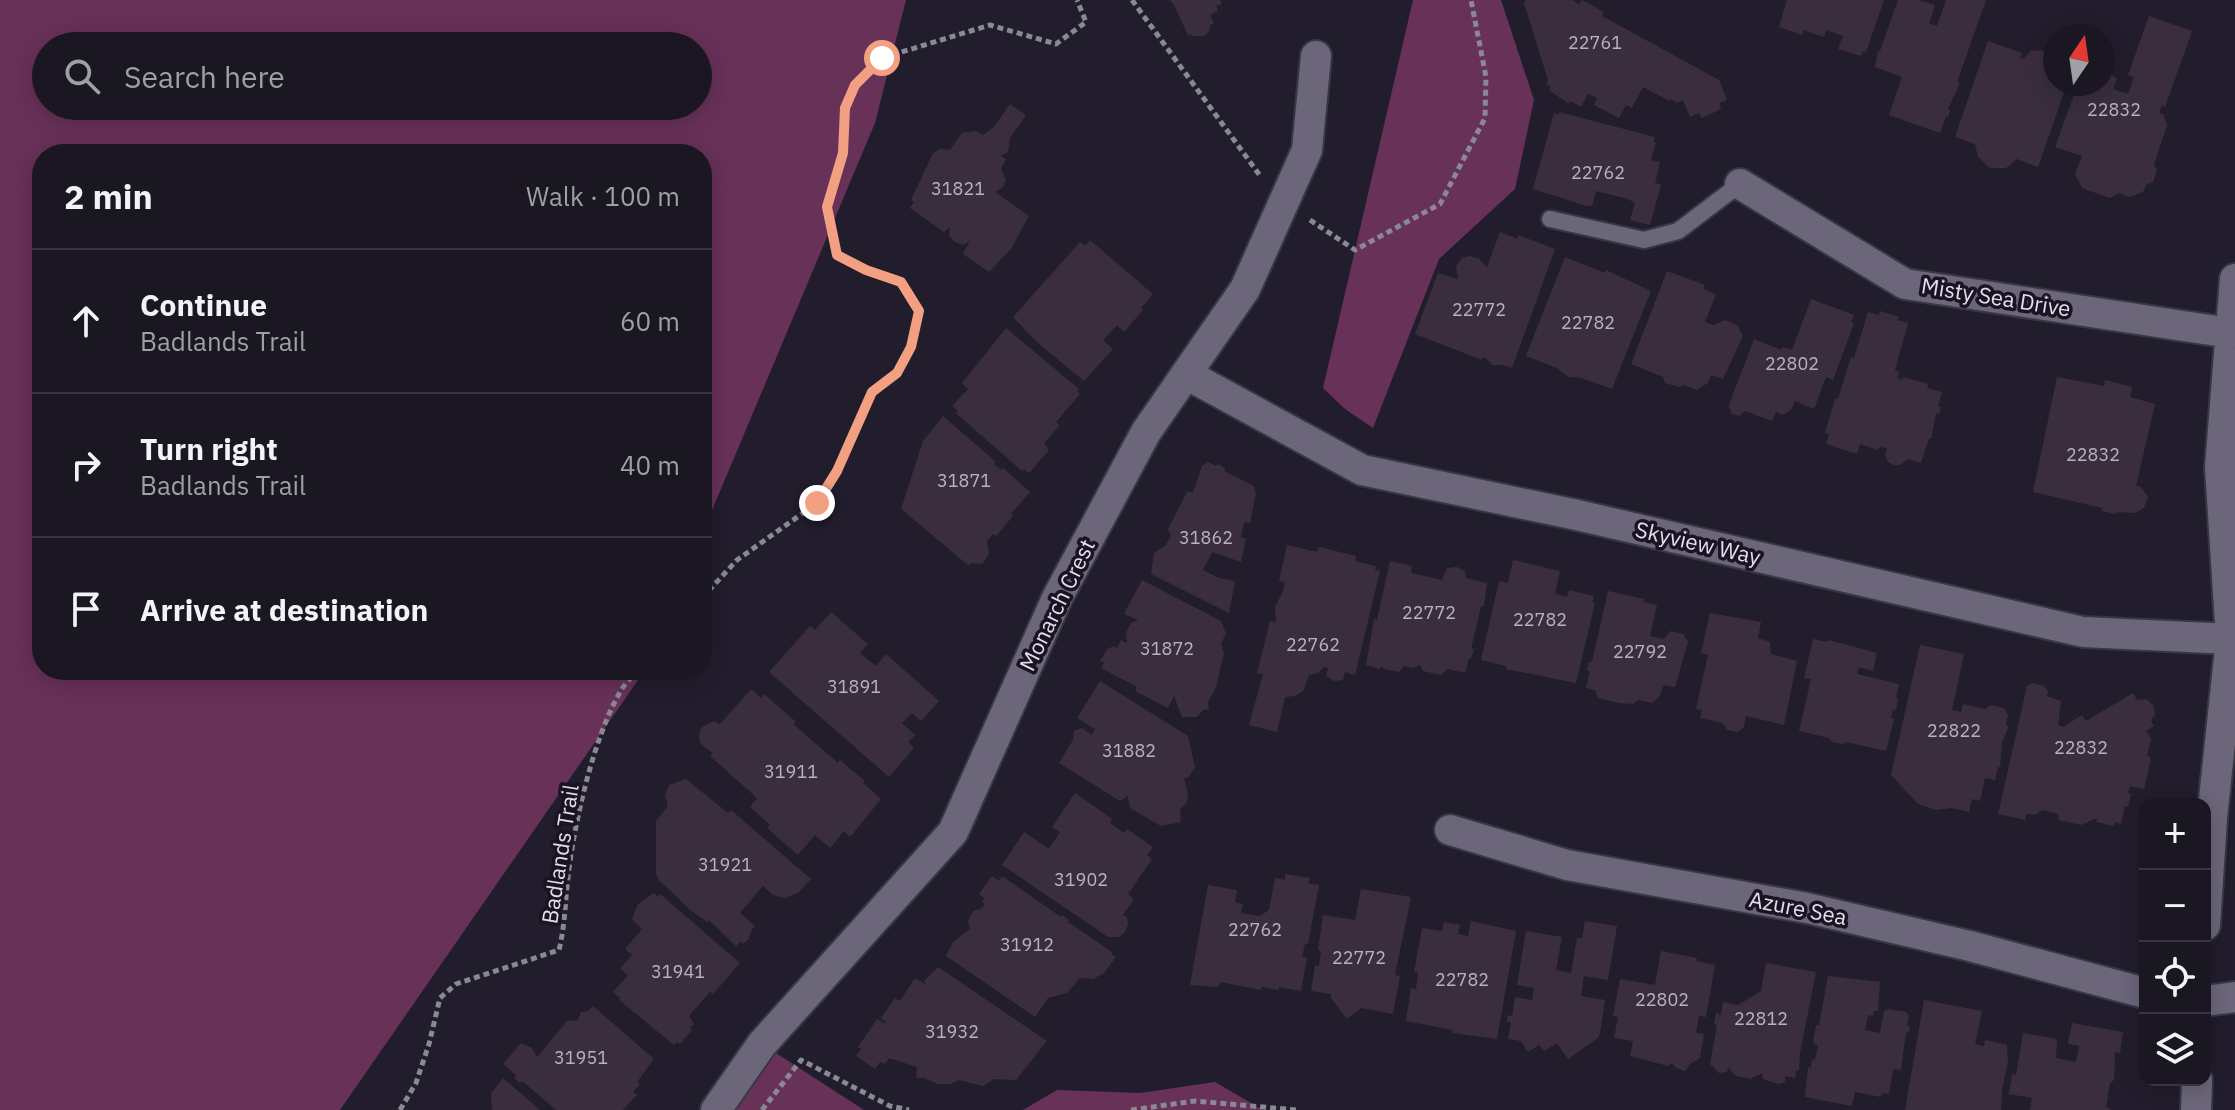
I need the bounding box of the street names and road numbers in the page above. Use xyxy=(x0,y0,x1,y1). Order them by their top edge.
street label: Misty Sea Drive xyxy=(1919,270,2073,323)
street label: Skyview Way xyxy=(1633,514,1764,571)
street label: Monarch Crest xyxy=(1012,534,1101,675)
street label: Badlands Trail xyxy=(534,782,585,926)
street label: Azure Sea xyxy=(1747,884,1850,931)

